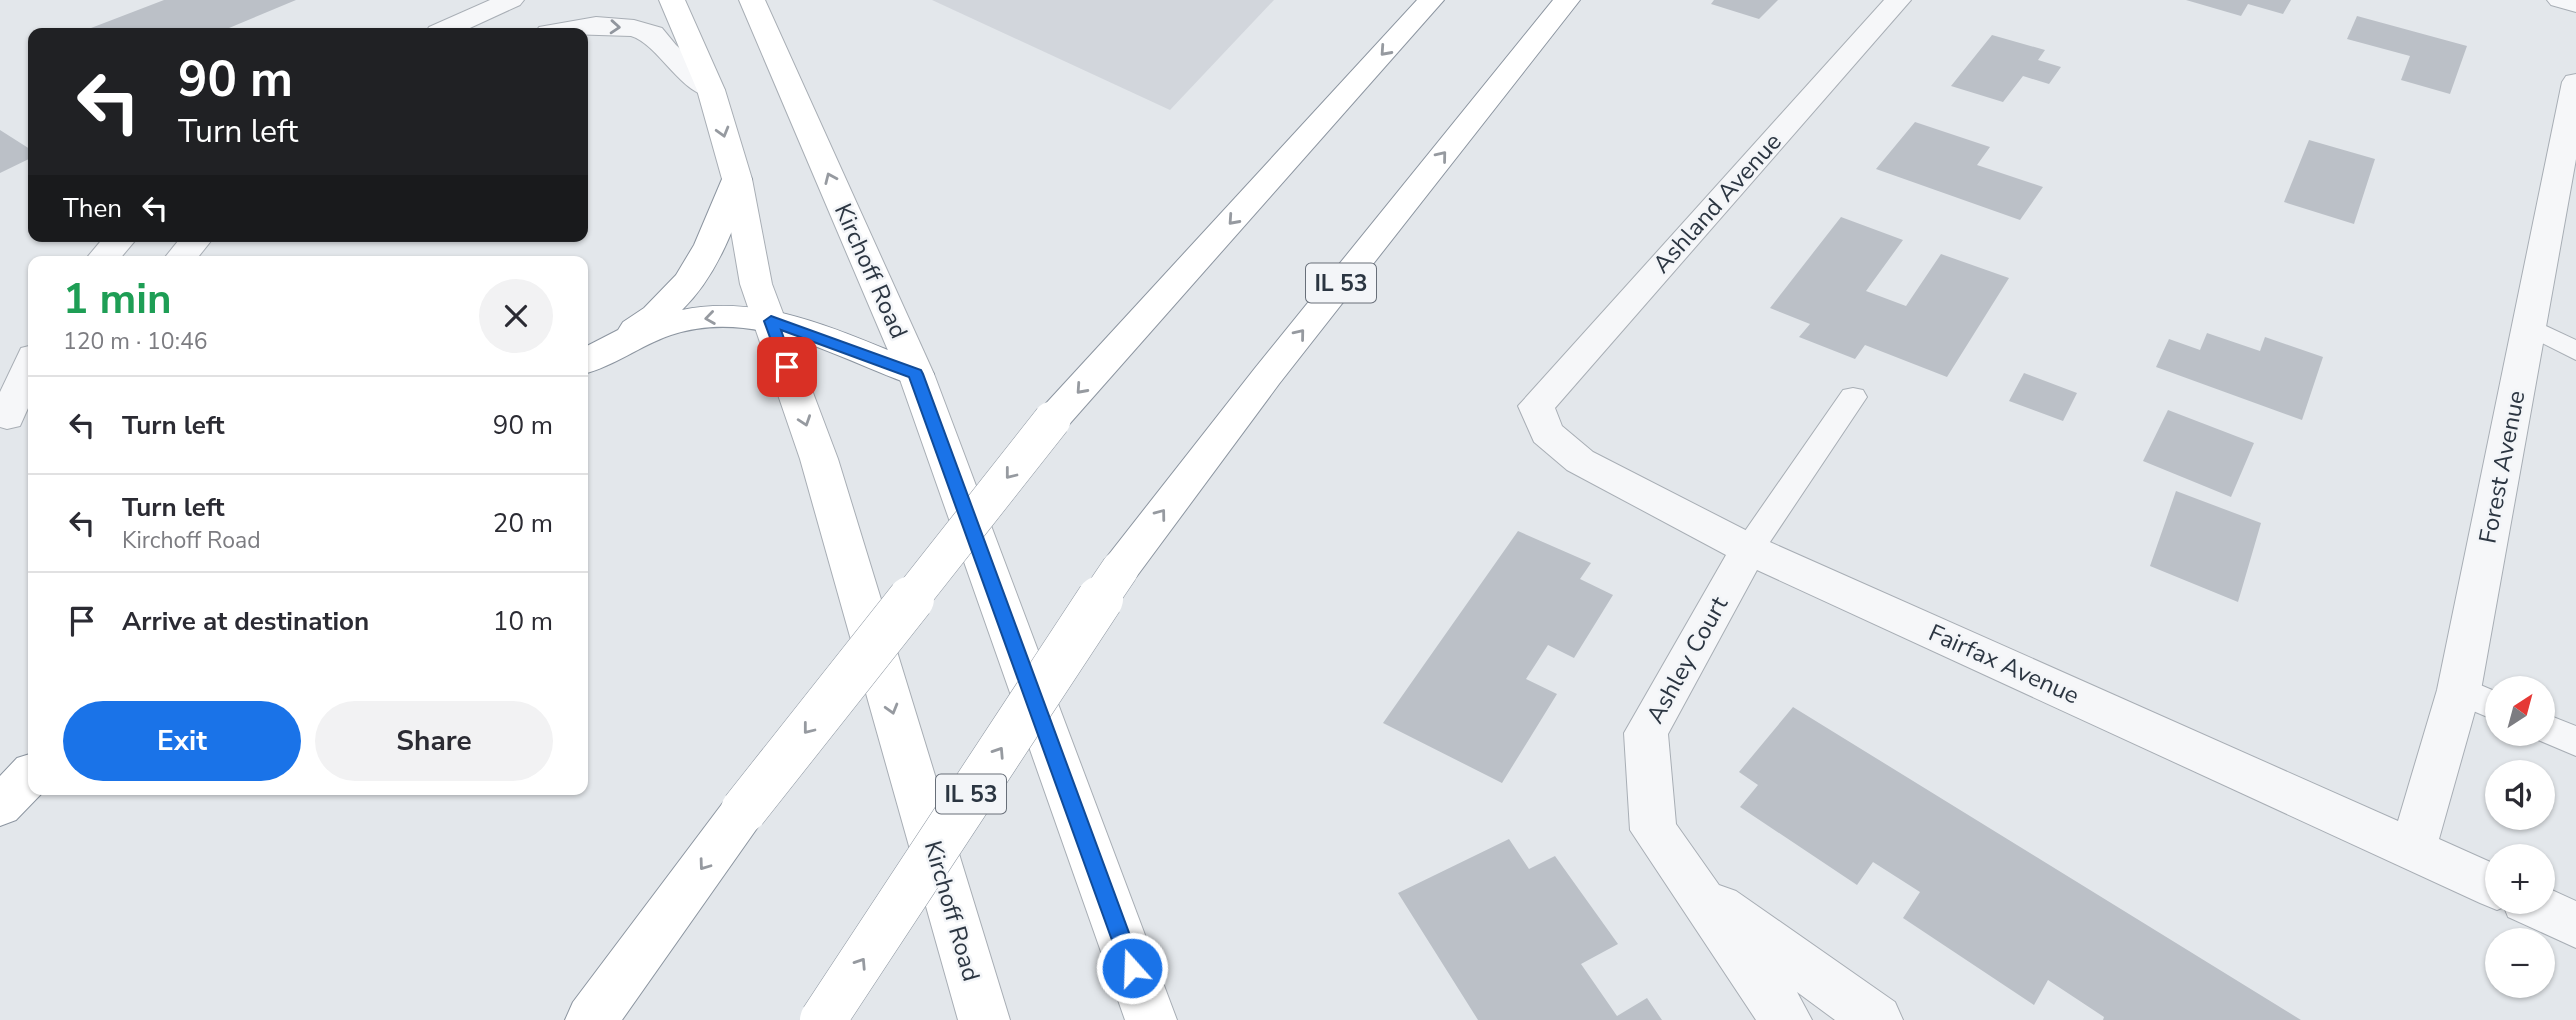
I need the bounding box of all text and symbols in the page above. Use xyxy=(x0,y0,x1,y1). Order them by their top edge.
one-way arrow xyxy=(610,19,621,34)
one-way arrow xyxy=(1381,43,1393,56)
text: 90 m xyxy=(178,46,293,113)
icon: left xyxy=(63,56,154,147)
text: Turn left xyxy=(178,110,298,153)
one-way arrow xyxy=(715,126,730,138)
street label: Ashland Avenue xyxy=(1646,126,1788,280)
one-way arrow xyxy=(1434,152,1446,165)
one-way arrow xyxy=(824,173,838,185)
icon: left xyxy=(136,189,174,227)
text: Then xyxy=(63,191,122,226)
street label: Kirchoff Road xyxy=(827,198,915,344)
one-way arrow xyxy=(1229,212,1241,225)
road number: IL 53 xyxy=(1306,264,1376,302)
text: 1 min xyxy=(63,271,172,328)
button: close xyxy=(479,279,553,353)
one-way arrow xyxy=(704,310,716,325)
text: 120 m · 10:46 xyxy=(63,326,208,357)
one-way arrow xyxy=(1292,330,1305,342)
pin xyxy=(757,337,817,397)
icon: arrive xyxy=(768,348,806,386)
one-way arrow xyxy=(1076,381,1089,394)
street label: Forest Avenue xyxy=(2472,388,2532,546)
icon: left xyxy=(63,406,101,444)
text: Turn left xyxy=(122,408,225,443)
text: 90 m xyxy=(493,408,553,443)
one-way arrow xyxy=(797,414,811,426)
one-way arrow xyxy=(1006,465,1018,478)
text: Turn left xyxy=(122,490,225,525)
icon: left xyxy=(63,504,101,542)
text: 20 m xyxy=(493,506,553,541)
one-way arrow xyxy=(1153,510,1166,522)
text: Kirchoff Road xyxy=(122,525,261,556)
street label: Ashley Court xyxy=(1639,590,1735,729)
icon: arrive xyxy=(63,602,101,640)
text: Arrive at destination xyxy=(122,604,369,639)
text: 10 m xyxy=(493,604,553,639)
street label: Fairfax Avenue xyxy=(1924,617,2084,711)
north arrow xyxy=(2485,676,2555,746)
map controls xyxy=(2485,676,2555,998)
button: Exit xyxy=(63,701,301,781)
button: Share xyxy=(315,701,553,781)
one-way arrow xyxy=(884,703,899,715)
one-way arrow xyxy=(804,721,816,734)
one-way arrow xyxy=(991,747,1004,760)
button: sound xyxy=(2485,760,2555,830)
road number: IL 53 xyxy=(936,774,1006,814)
street label: Kirchoff Road xyxy=(917,837,987,985)
button: + xyxy=(2485,844,2555,914)
one-way arrow xyxy=(700,857,712,870)
button: − xyxy=(2485,928,2555,998)
position arrow xyxy=(1095,931,1169,1005)
one-way arrow xyxy=(852,958,865,971)

